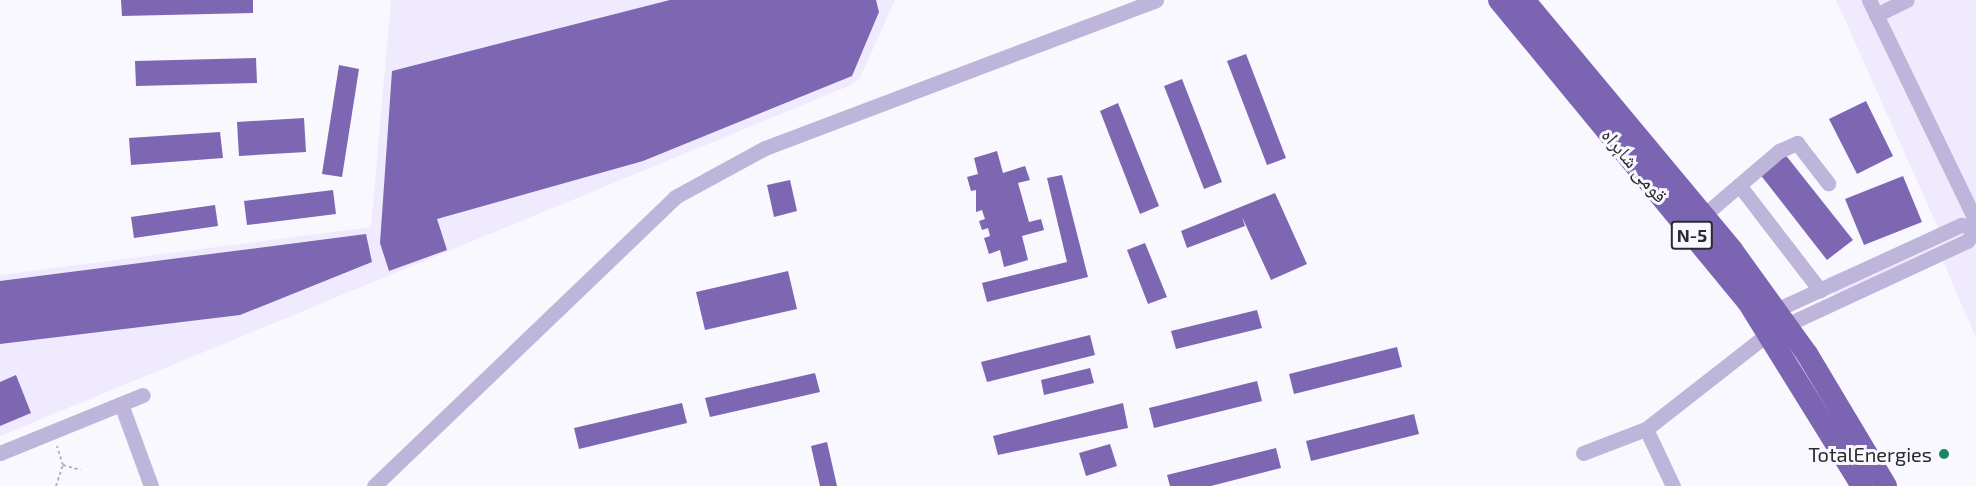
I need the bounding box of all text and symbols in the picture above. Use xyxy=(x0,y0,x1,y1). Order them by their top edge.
street label: قومی شاہراہ xyxy=(1597,123,1673,207)
road number: N-5 xyxy=(1670,220,1714,250)
place label: TotalEnergies xyxy=(1808,442,1932,466)
marker: TotalEnergies xyxy=(1937,447,1951,461)

